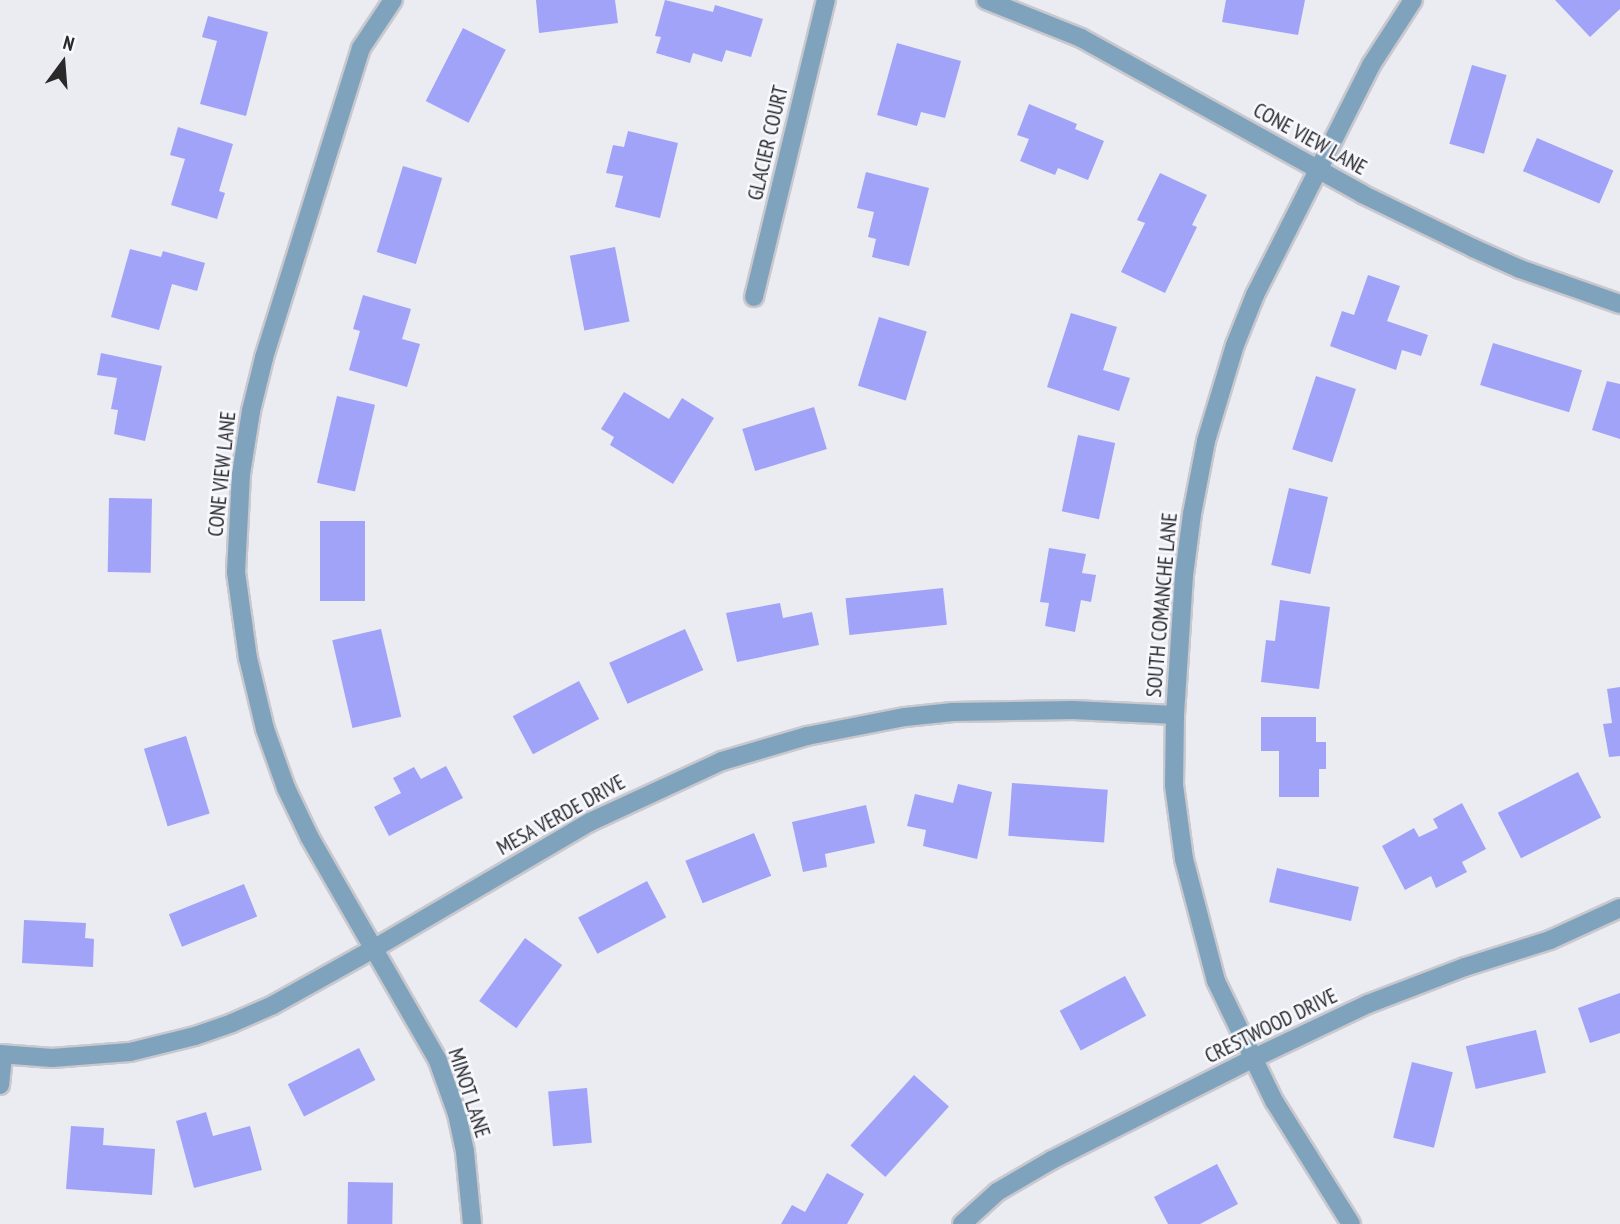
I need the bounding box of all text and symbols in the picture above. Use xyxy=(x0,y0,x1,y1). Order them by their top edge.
north arrow xyxy=(28,28,98,98)
text: N xyxy=(61,30,77,56)
street label: GLACIER COURT xyxy=(743,83,793,203)
street label: CONE VIEW LANE xyxy=(1248,97,1372,181)
street label: CONE VIEW LANE xyxy=(203,410,241,538)
street label: SOUTH COMANCHE LANE xyxy=(1141,512,1183,698)
street label: MESA VERDE DRIVE xyxy=(492,769,630,861)
street label: CRESTWOOD DRIVE xyxy=(1201,983,1341,1069)
street label: MINOT LANE xyxy=(443,1045,495,1141)

